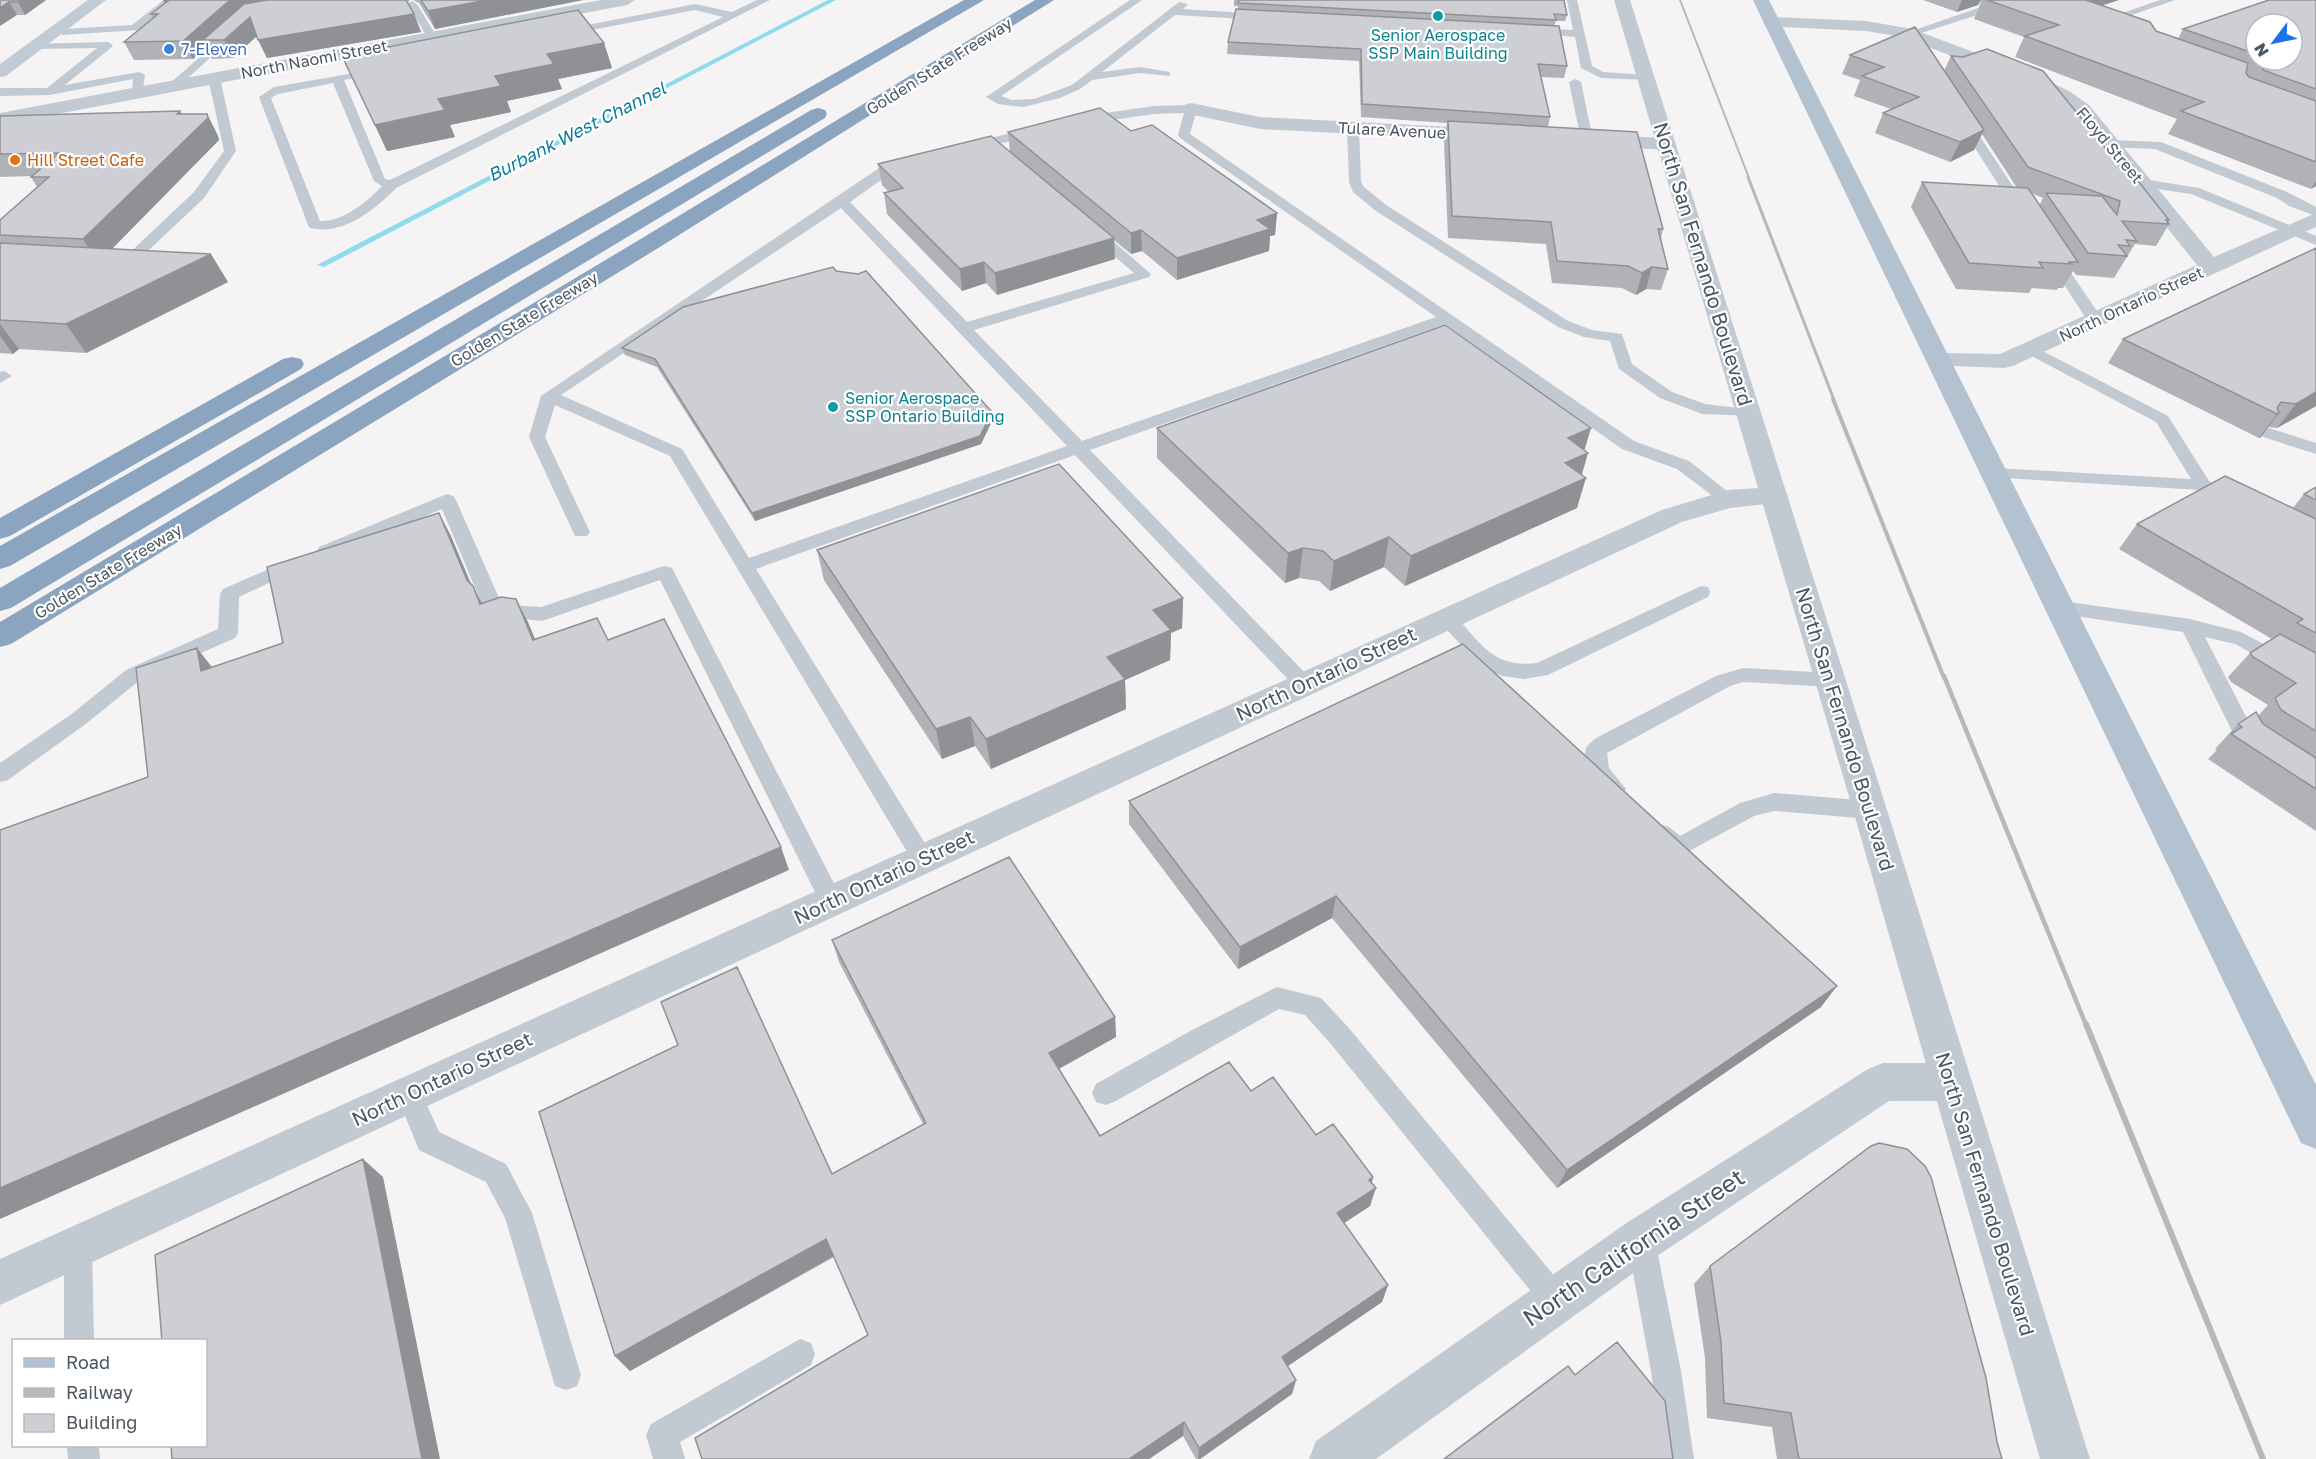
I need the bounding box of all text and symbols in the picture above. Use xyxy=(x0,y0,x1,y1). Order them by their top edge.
marker: Senior Aerospace SSP Main Building xyxy=(1431,9,1445,23)
north arrow xyxy=(2244,12,2304,72)
street label: Golden State Freeway xyxy=(862,13,1016,119)
place label: Senior Aerospace SSP Main Building xyxy=(1368,25,1508,63)
street label: North Naomi Street xyxy=(239,35,389,83)
place label: 7-Eleven xyxy=(181,39,247,59)
text: N xyxy=(2250,39,2273,60)
marker: 7-Eleven xyxy=(162,42,176,56)
water label: Burbank West Channel xyxy=(484,76,670,186)
street label: Floyd Street xyxy=(2072,103,2148,187)
street label: Tulare Avenue xyxy=(1337,117,1447,143)
street label: North San Fernando Boulevard xyxy=(1649,119,1759,408)
place label: Hill Street Cafe xyxy=(27,150,144,170)
marker: Hill Street Cafe xyxy=(8,153,22,167)
street label: North Ontario Street xyxy=(2056,262,2206,346)
street label: Golden State Freeway xyxy=(447,267,601,371)
place label: Senior Aerospace SSP Ontario Building xyxy=(845,388,1005,426)
marker: Senior Aerospace SSP Ontario Building xyxy=(826,400,840,414)
street label: Golden State Freeway xyxy=(31,519,185,623)
street label: North San Fernando Boulevard xyxy=(1791,584,1901,873)
street label: North Ontario Street xyxy=(1232,621,1420,725)
street label: North Ontario Street xyxy=(790,824,978,928)
street label: North Ontario Street xyxy=(348,1026,536,1130)
street label: North San Fernando Boulevard xyxy=(1931,1049,2041,1338)
street label: North California Street xyxy=(1517,1162,1749,1332)
legend xyxy=(12,1339,207,1447)
text: Road xyxy=(66,1351,110,1373)
text: Railway xyxy=(66,1381,133,1403)
text: Building xyxy=(66,1411,137,1433)

